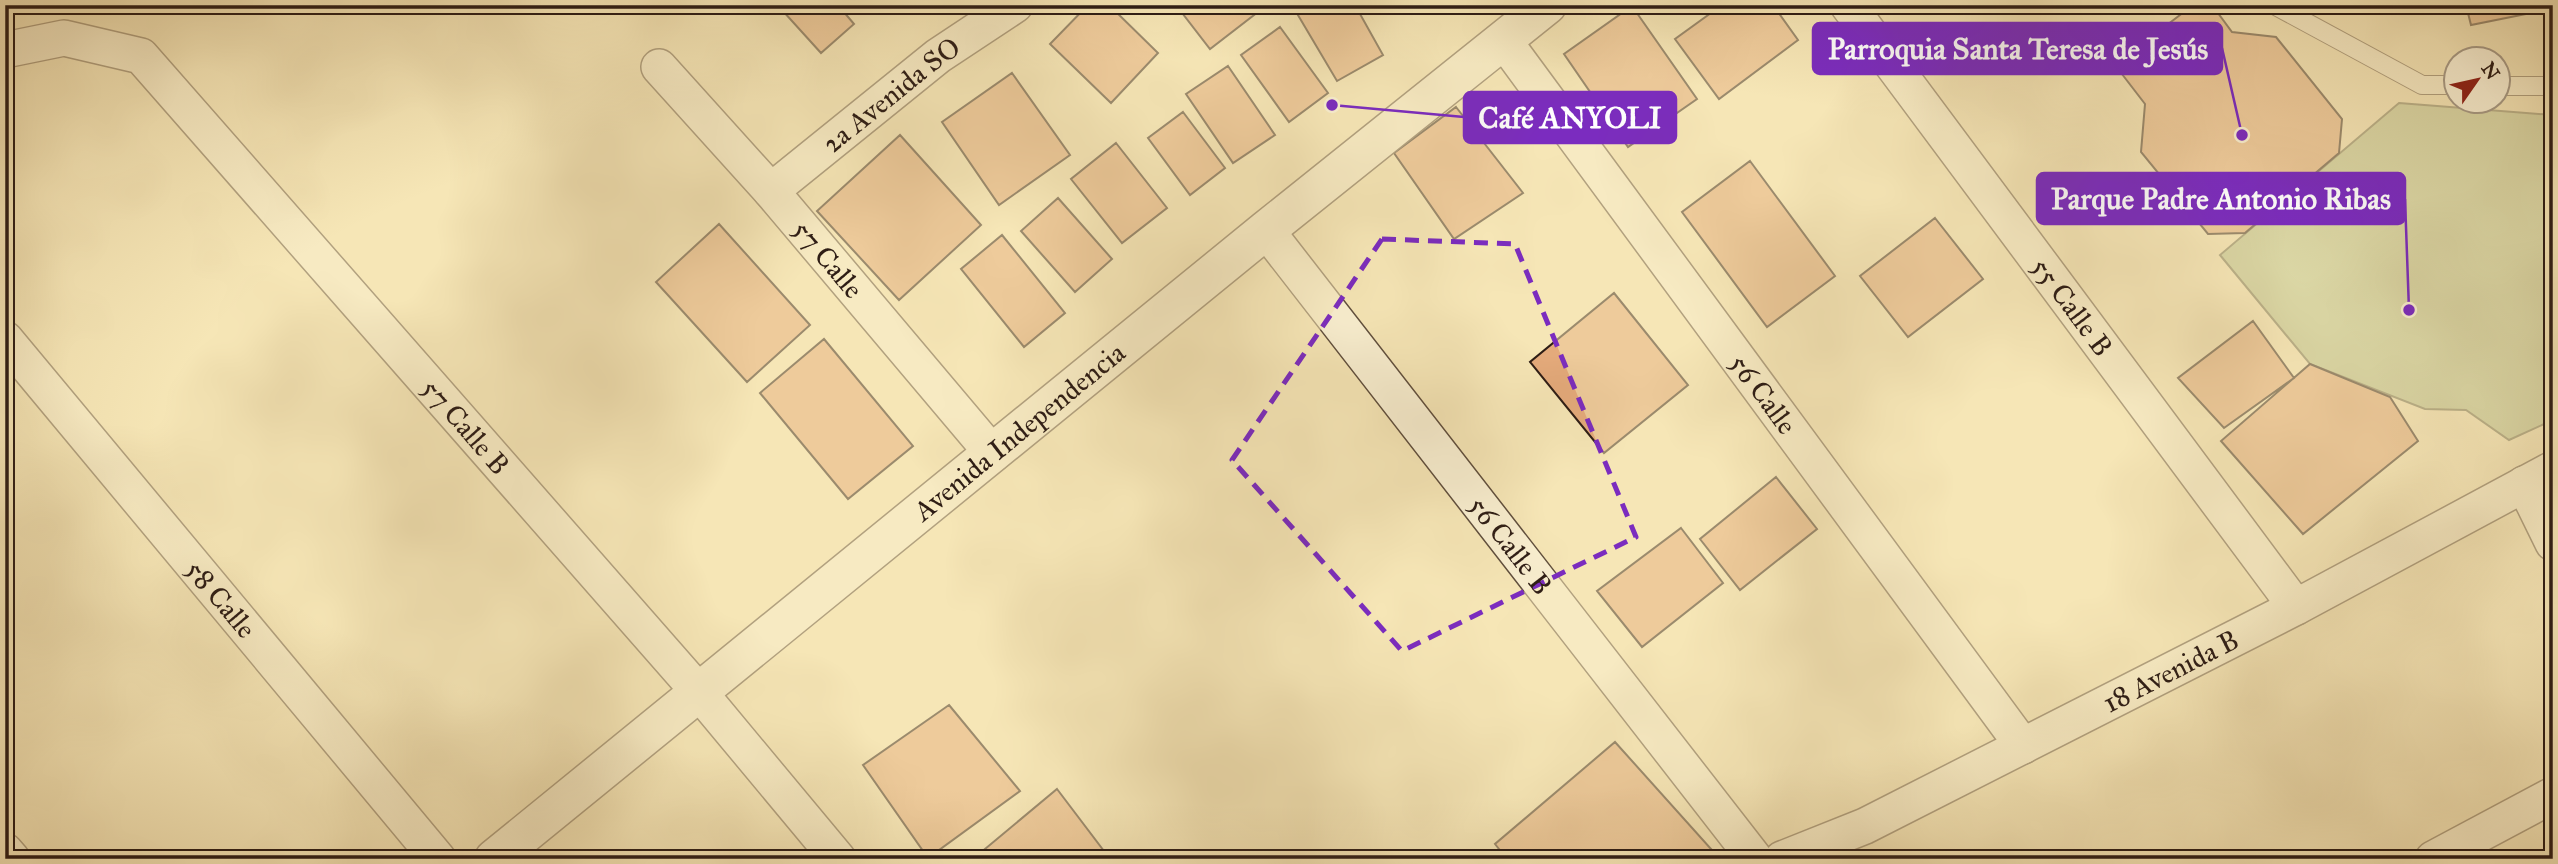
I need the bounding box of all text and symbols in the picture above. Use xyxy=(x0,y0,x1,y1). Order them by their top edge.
callout: Parroquia Santa Teresa de Jesús xyxy=(1813,23,2222,74)
street label: 2a Avenida SO xyxy=(815,29,967,160)
text: Parroquia Santa Teresa de Jesús xyxy=(1828,31,2208,68)
north arrow xyxy=(2442,46,2512,116)
text: N xyxy=(2477,58,2505,84)
callout: Café ANYOLI xyxy=(1464,92,1676,143)
text: Café ANYOLI xyxy=(1478,100,1662,136)
callout: Parque Padre Antonio Ribas xyxy=(2037,173,2405,224)
text: Parque Padre Antonio Ribas xyxy=(2051,181,2391,217)
street label: 57 Calle xyxy=(785,213,871,306)
street label: 55 Calle B xyxy=(2024,251,2120,363)
street label: Avenida Independencia xyxy=(905,335,1132,529)
street label: 56 Calle xyxy=(1722,347,1804,441)
street label: 57 Calle B xyxy=(414,371,517,482)
street label: 56 Calle B xyxy=(1461,489,1560,602)
street label: 58 Calle xyxy=(178,553,264,645)
street label: 18 Avenida B xyxy=(2097,622,2244,720)

